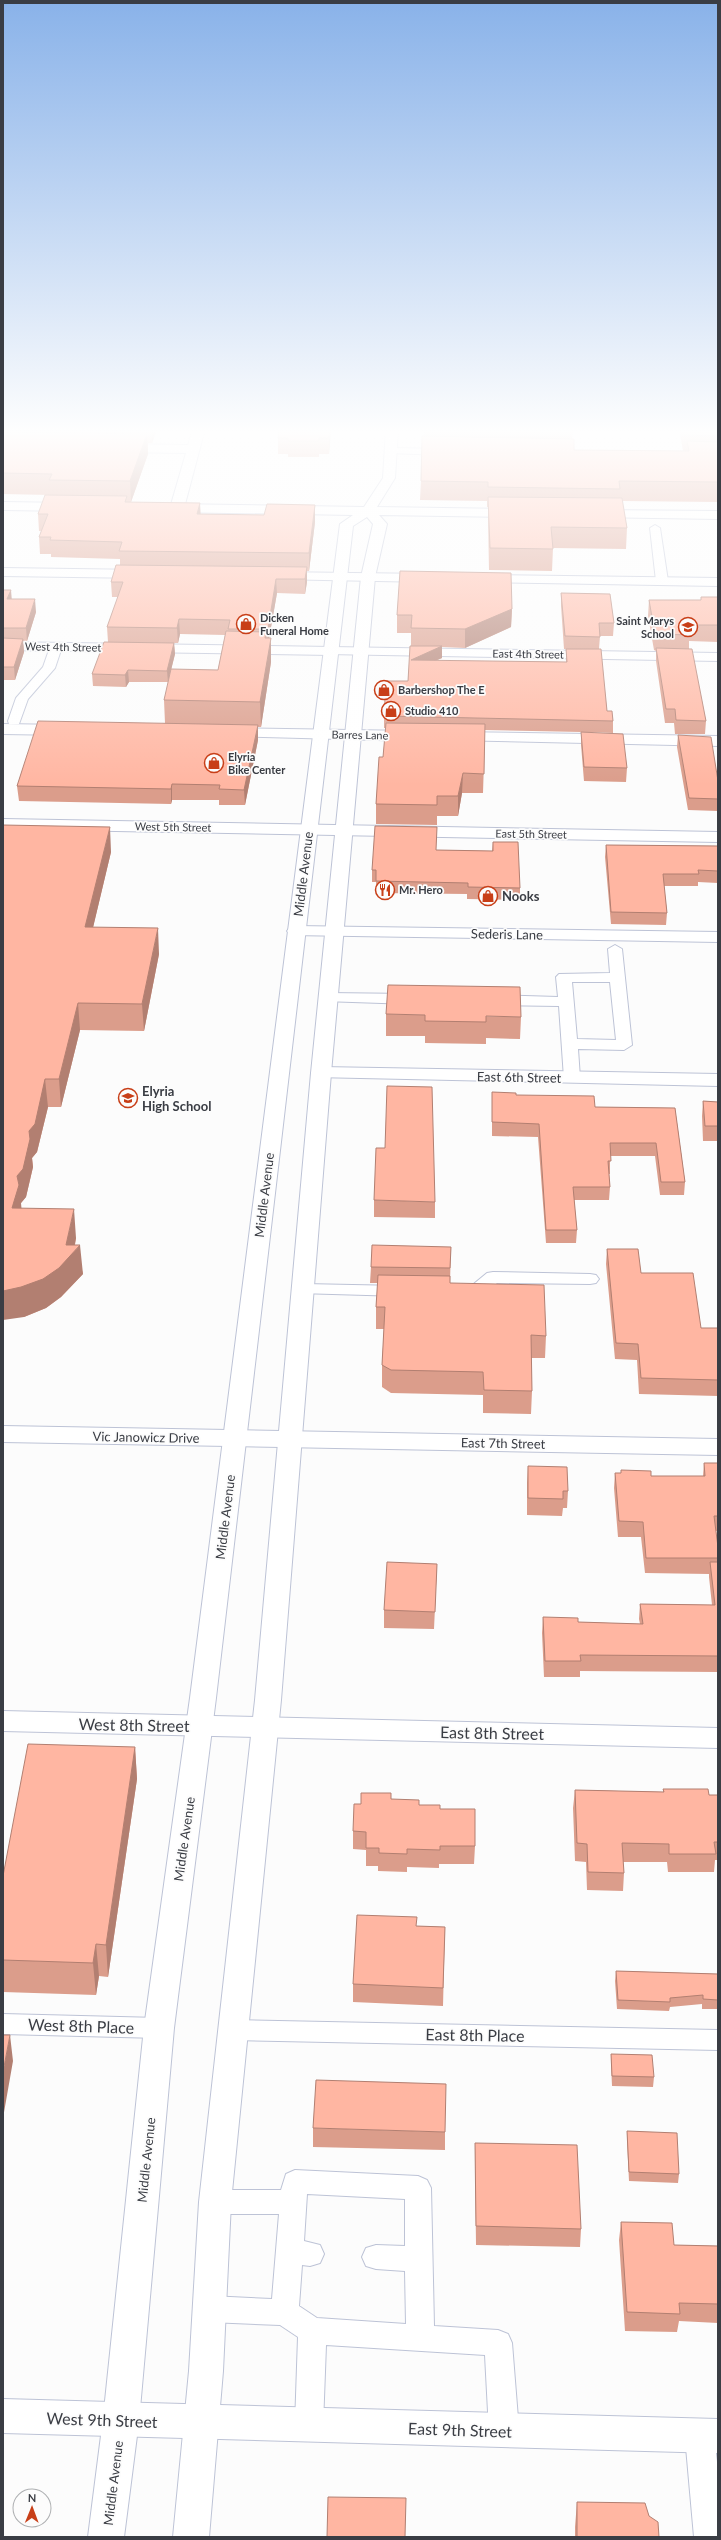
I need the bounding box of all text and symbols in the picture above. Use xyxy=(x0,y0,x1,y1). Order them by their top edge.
place label: Dicken Funeral Home xyxy=(260,611,329,637)
shop icon: Dicken Funeral Home xyxy=(235,613,257,635)
place label: Saint Marys School xyxy=(616,614,674,640)
school or university icon: Saint Marys School xyxy=(677,616,699,638)
street label: West 4th Street xyxy=(25,639,101,654)
street label: East 4th Street xyxy=(492,646,564,661)
shop icon: Barbershop The E xyxy=(373,679,395,701)
place label: Barbershop The E xyxy=(398,683,485,696)
shop icon: Studio 410 xyxy=(380,700,402,722)
place label: Studio 410 xyxy=(405,704,459,717)
street label: Barres Lane xyxy=(332,728,389,741)
place label: Elyria Bike Center xyxy=(228,750,286,776)
shop icon: Elyria Bike Center xyxy=(203,752,225,774)
street label: West 5th Street xyxy=(135,819,211,834)
street label: East 5th Street xyxy=(495,826,567,841)
street label: Middle Avenue xyxy=(290,830,316,917)
restaurant icon: Mr. Hero xyxy=(374,879,396,901)
place label: Mr. Hero xyxy=(399,883,443,896)
shop icon: Nooks xyxy=(477,885,499,907)
place label: Nooks xyxy=(502,888,540,904)
street label: Sederis Lane xyxy=(471,925,543,943)
street label: East 6th Street xyxy=(477,1068,562,1086)
place label: Elyria High School xyxy=(142,1083,211,1114)
school or university icon: Elyria High School xyxy=(117,1087,139,1109)
street label: Middle Avenue xyxy=(251,1151,277,1238)
street label: Vic Janowicz Drive xyxy=(92,1428,200,1446)
street label: East 7th Street xyxy=(461,1434,546,1452)
street label: Middle Avenue xyxy=(212,1473,238,1560)
street label: West 8th Street xyxy=(78,1714,190,1735)
street label: East 8th Street xyxy=(440,1722,544,1743)
street label: Middle Avenue xyxy=(170,1795,198,1882)
street label: West 8th Place xyxy=(28,2014,134,2037)
street label: East 8th Place xyxy=(425,2024,525,2045)
street label: Middle Avenue xyxy=(134,2117,158,2203)
street label: West 9th Street xyxy=(46,2408,158,2431)
street label: East 9th Street xyxy=(408,2418,513,2441)
street label: Middle Avenue xyxy=(100,2439,126,2526)
north arrow xyxy=(12,2488,52,2528)
text: N xyxy=(28,2491,37,2504)

